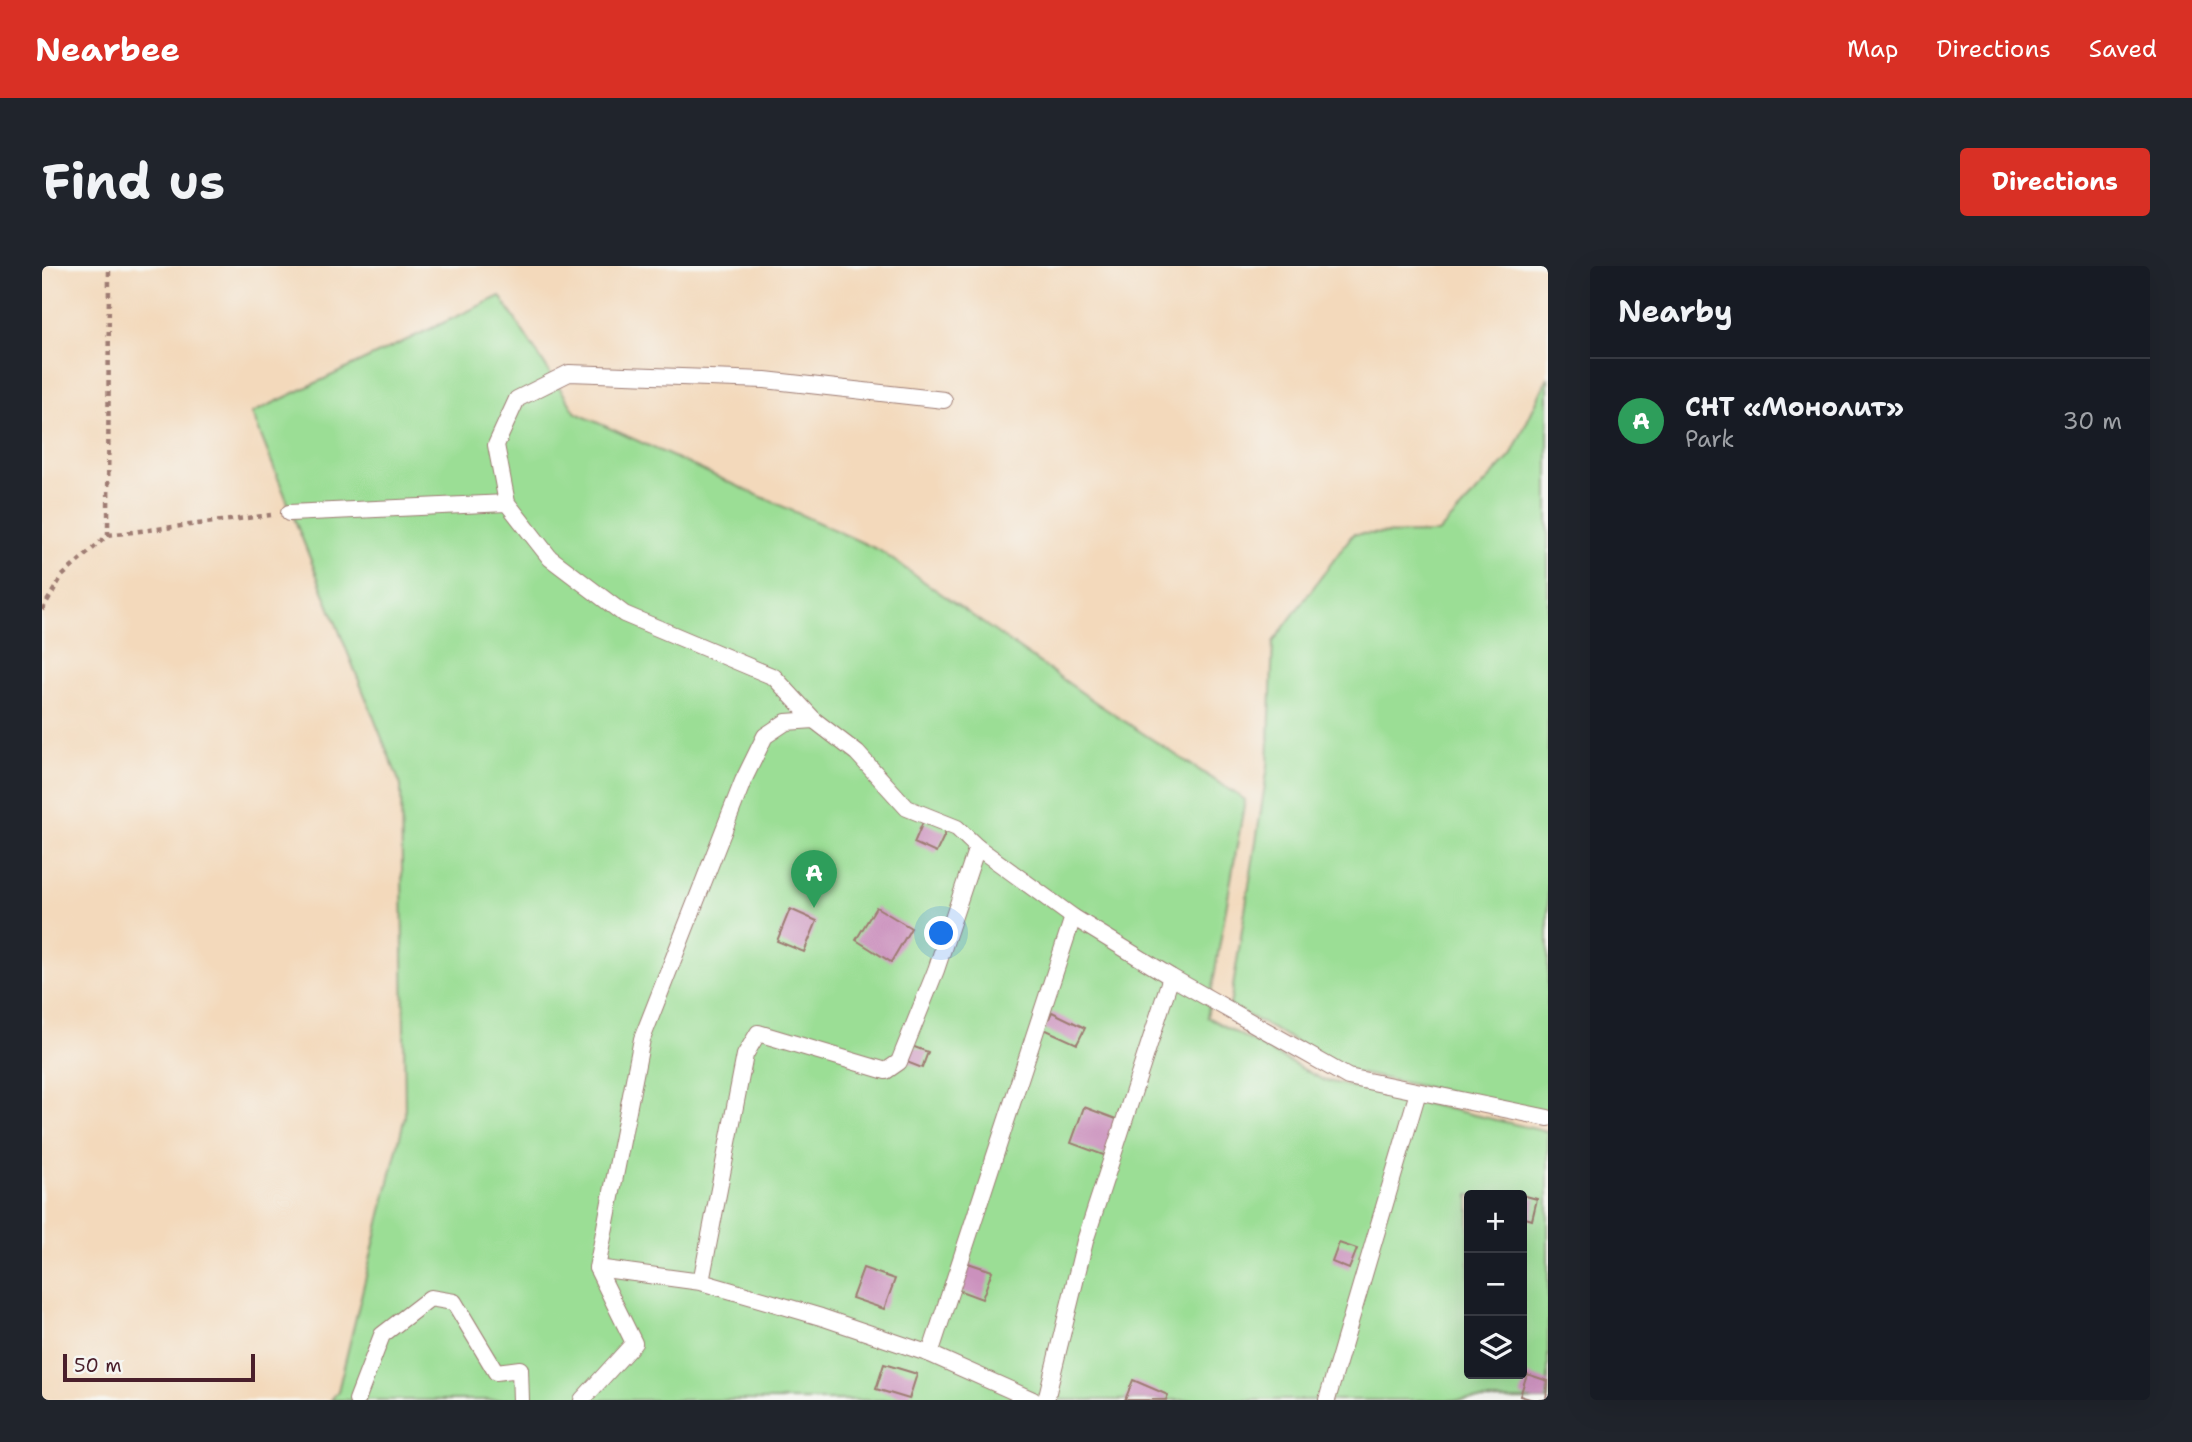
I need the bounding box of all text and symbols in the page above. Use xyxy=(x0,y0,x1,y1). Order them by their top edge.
text: Nearbee xyxy=(35,27,180,72)
text: Map xyxy=(1847,33,1898,65)
text: Directions xyxy=(1936,33,2051,65)
text: Saved xyxy=(2089,33,2157,65)
button: Directions xyxy=(1960,148,2150,216)
text: Find us xyxy=(42,149,225,215)
text: Nearby xyxy=(1618,291,1733,332)
text: СНТ «Монолит» xyxy=(1685,389,1904,424)
text: A xyxy=(1632,406,1650,436)
text: 30 m xyxy=(2063,406,2122,436)
text: Park xyxy=(1685,424,1734,454)
pin: A xyxy=(791,850,837,908)
your location xyxy=(924,916,958,950)
map controls xyxy=(1464,1190,1527,1379)
button: + xyxy=(1464,1190,1527,1253)
button: − xyxy=(1464,1253,1527,1316)
button: layers xyxy=(1464,1316,1527,1379)
scale bar xyxy=(63,1351,256,1383)
text: 50 m xyxy=(74,1353,122,1378)

